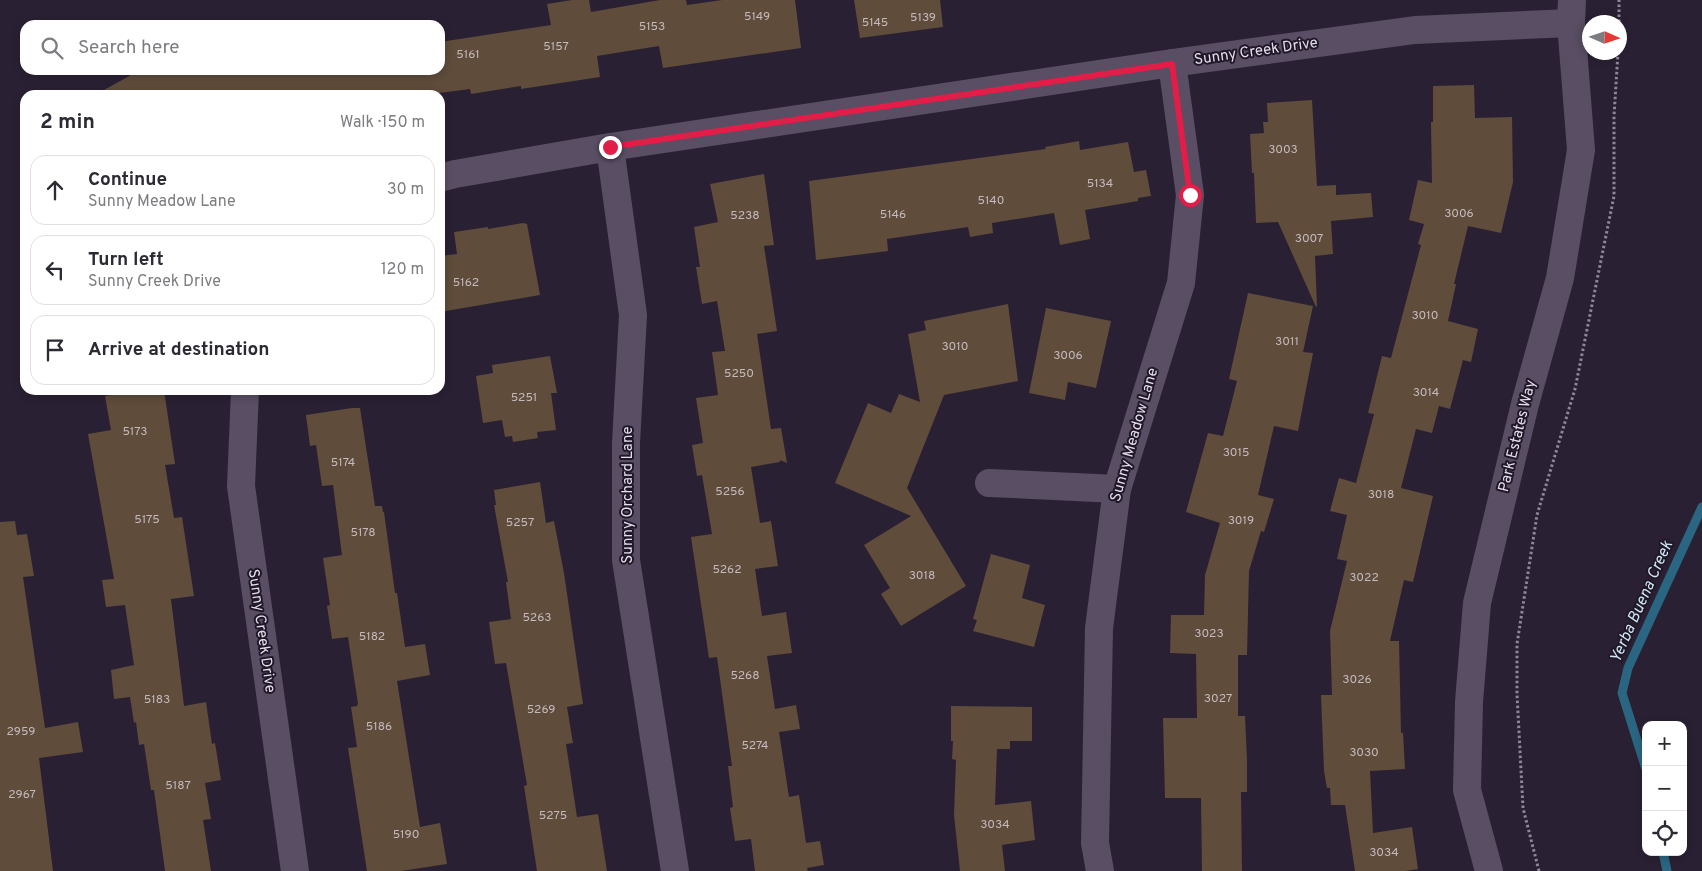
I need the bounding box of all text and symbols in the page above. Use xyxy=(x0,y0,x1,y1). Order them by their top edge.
house number: 5149 xyxy=(744,9,770,25)
house number: 5139 xyxy=(910,10,936,26)
house number: 5145 xyxy=(862,15,888,31)
north arrow xyxy=(1582,15,1627,60)
house number: 5153 xyxy=(639,19,665,35)
search box xyxy=(20,20,445,75)
icon: search xyxy=(38,34,66,62)
street label: Sunny Creek Drive xyxy=(1193,34,1319,70)
text: Search here xyxy=(78,36,180,60)
house number: 5157 xyxy=(543,39,569,55)
house number: 5161 xyxy=(456,47,480,63)
text: 2 min xyxy=(40,109,95,136)
text: Walk · 150 m xyxy=(340,113,425,133)
route end xyxy=(599,136,622,159)
house number: 3003 xyxy=(1268,142,1298,158)
text: Continue xyxy=(88,168,167,192)
icon: ahead xyxy=(41,176,69,204)
house number: 5134 xyxy=(1087,176,1113,192)
text: 30 m xyxy=(387,180,424,200)
route start xyxy=(1179,184,1202,207)
text: Sunny Meadow Lane xyxy=(88,192,236,212)
house number: 5140 xyxy=(978,193,1004,209)
house number: 3006 xyxy=(1444,206,1474,222)
house number: 5146 xyxy=(880,207,906,223)
house number: 5238 xyxy=(730,208,760,224)
house number: 3007 xyxy=(1295,231,1323,247)
text: Turn left xyxy=(88,248,164,272)
icon: left xyxy=(41,256,69,284)
text: 120 m xyxy=(381,260,424,280)
text: Sunny Creek Drive xyxy=(88,272,221,292)
house number: 5162 xyxy=(453,275,479,291)
house number: 3010 xyxy=(1412,308,1439,324)
house number: 3011 xyxy=(1275,334,1299,350)
icon: arrive xyxy=(41,336,69,364)
text: Arrive at destination xyxy=(88,338,269,362)
house number: 3010 xyxy=(942,339,969,355)
house number: 3006 xyxy=(1053,348,1083,364)
house number: 5250 xyxy=(724,366,754,382)
street label: Sunny Meadow Lane xyxy=(1107,366,1163,504)
street label: Park Estates Way xyxy=(1495,378,1541,494)
house number: 3014 xyxy=(1413,385,1439,401)
house number: 5251 xyxy=(511,390,537,406)
house number: 5173 xyxy=(122,424,148,440)
street label: Sunny Orchard Lane xyxy=(619,426,638,564)
house number: 3015 xyxy=(1223,445,1249,461)
house number: 5174 xyxy=(331,455,355,471)
house number: 5256 xyxy=(715,484,745,500)
house number: 3018 xyxy=(1368,487,1394,503)
house number: 5175 xyxy=(134,512,160,528)
house number: 3019 xyxy=(1228,513,1254,529)
house number: 5257 xyxy=(506,515,534,531)
house number: 5178 xyxy=(350,525,376,541)
water label: Yerba Buena Creek xyxy=(1606,537,1678,666)
house number: 5262 xyxy=(712,562,742,578)
street label: Sunny Creek Drive xyxy=(243,568,279,694)
house number: 3018 xyxy=(909,568,935,584)
house number: 3022 xyxy=(1349,570,1379,586)
house number: 5263 xyxy=(522,610,552,626)
house number: 3023 xyxy=(1194,626,1224,642)
house number: 5182 xyxy=(359,629,385,645)
house number: 5268 xyxy=(730,668,760,684)
house number: 3026 xyxy=(1342,672,1372,688)
house number: 3027 xyxy=(1204,691,1232,707)
house number: 5183 xyxy=(144,692,170,708)
house number: 5269 xyxy=(527,702,555,718)
house number: 5186 xyxy=(366,719,392,735)
map controls xyxy=(1642,721,1687,856)
button: + xyxy=(1642,721,1687,766)
house number: 2959 xyxy=(6,724,36,740)
house number: 5274 xyxy=(741,738,769,754)
house number: 3030 xyxy=(1349,745,1379,761)
button: − xyxy=(1642,766,1687,811)
house number: 5187 xyxy=(165,778,191,794)
house number: 2967 xyxy=(8,787,36,803)
house number: 5275 xyxy=(539,808,567,824)
button: locate xyxy=(1642,811,1687,856)
house number: 3034 xyxy=(980,817,1010,833)
house number: 5190 xyxy=(393,827,419,843)
house number: 3034 xyxy=(1369,845,1399,861)

